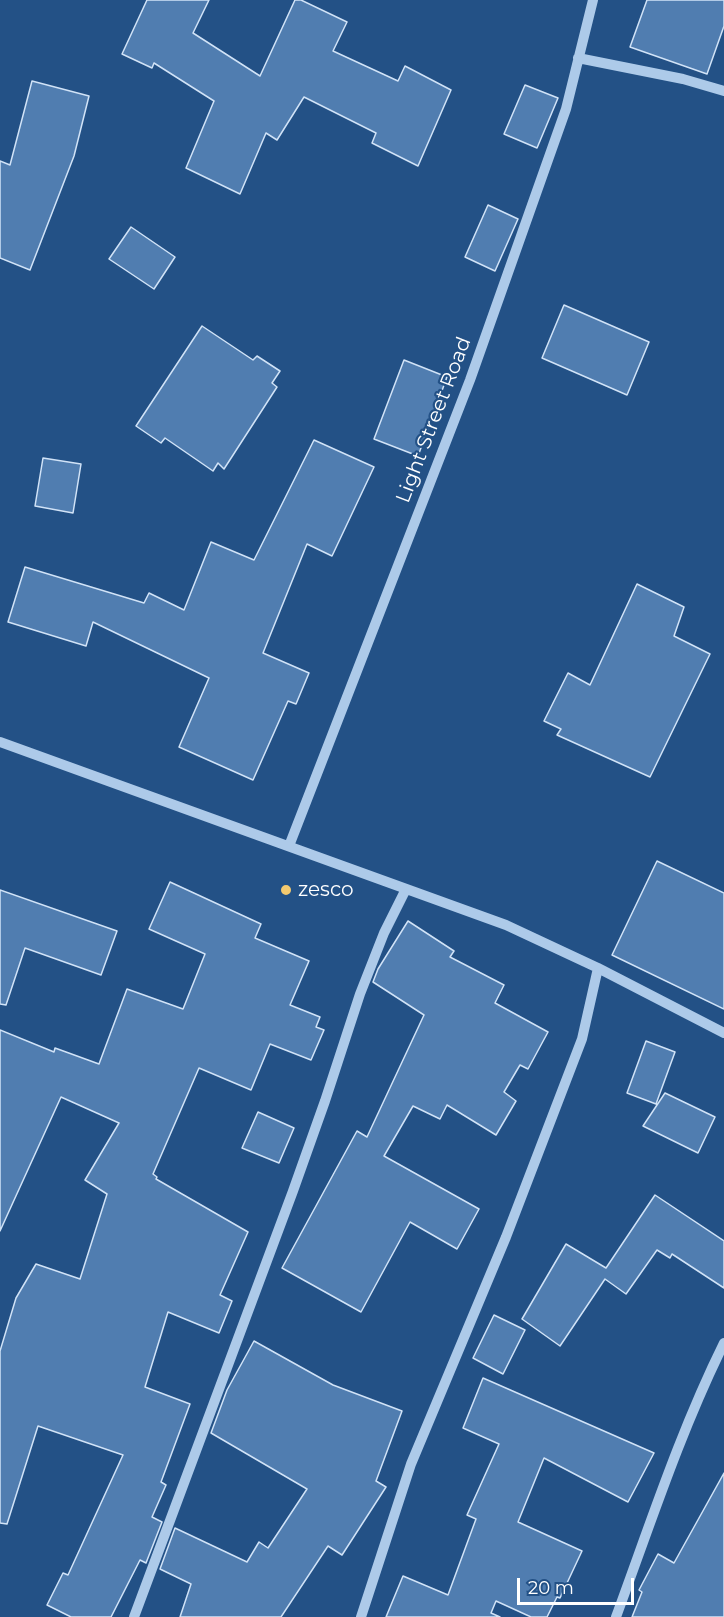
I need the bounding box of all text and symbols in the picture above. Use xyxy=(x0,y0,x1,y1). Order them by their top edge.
street label: Light Street Road xyxy=(391,334,477,506)
place label: zesco xyxy=(298,878,354,902)
marker: zesco xyxy=(279,883,293,897)
scale bar xyxy=(520,1566,637,1604)
text: 20 m xyxy=(528,1577,574,1599)

